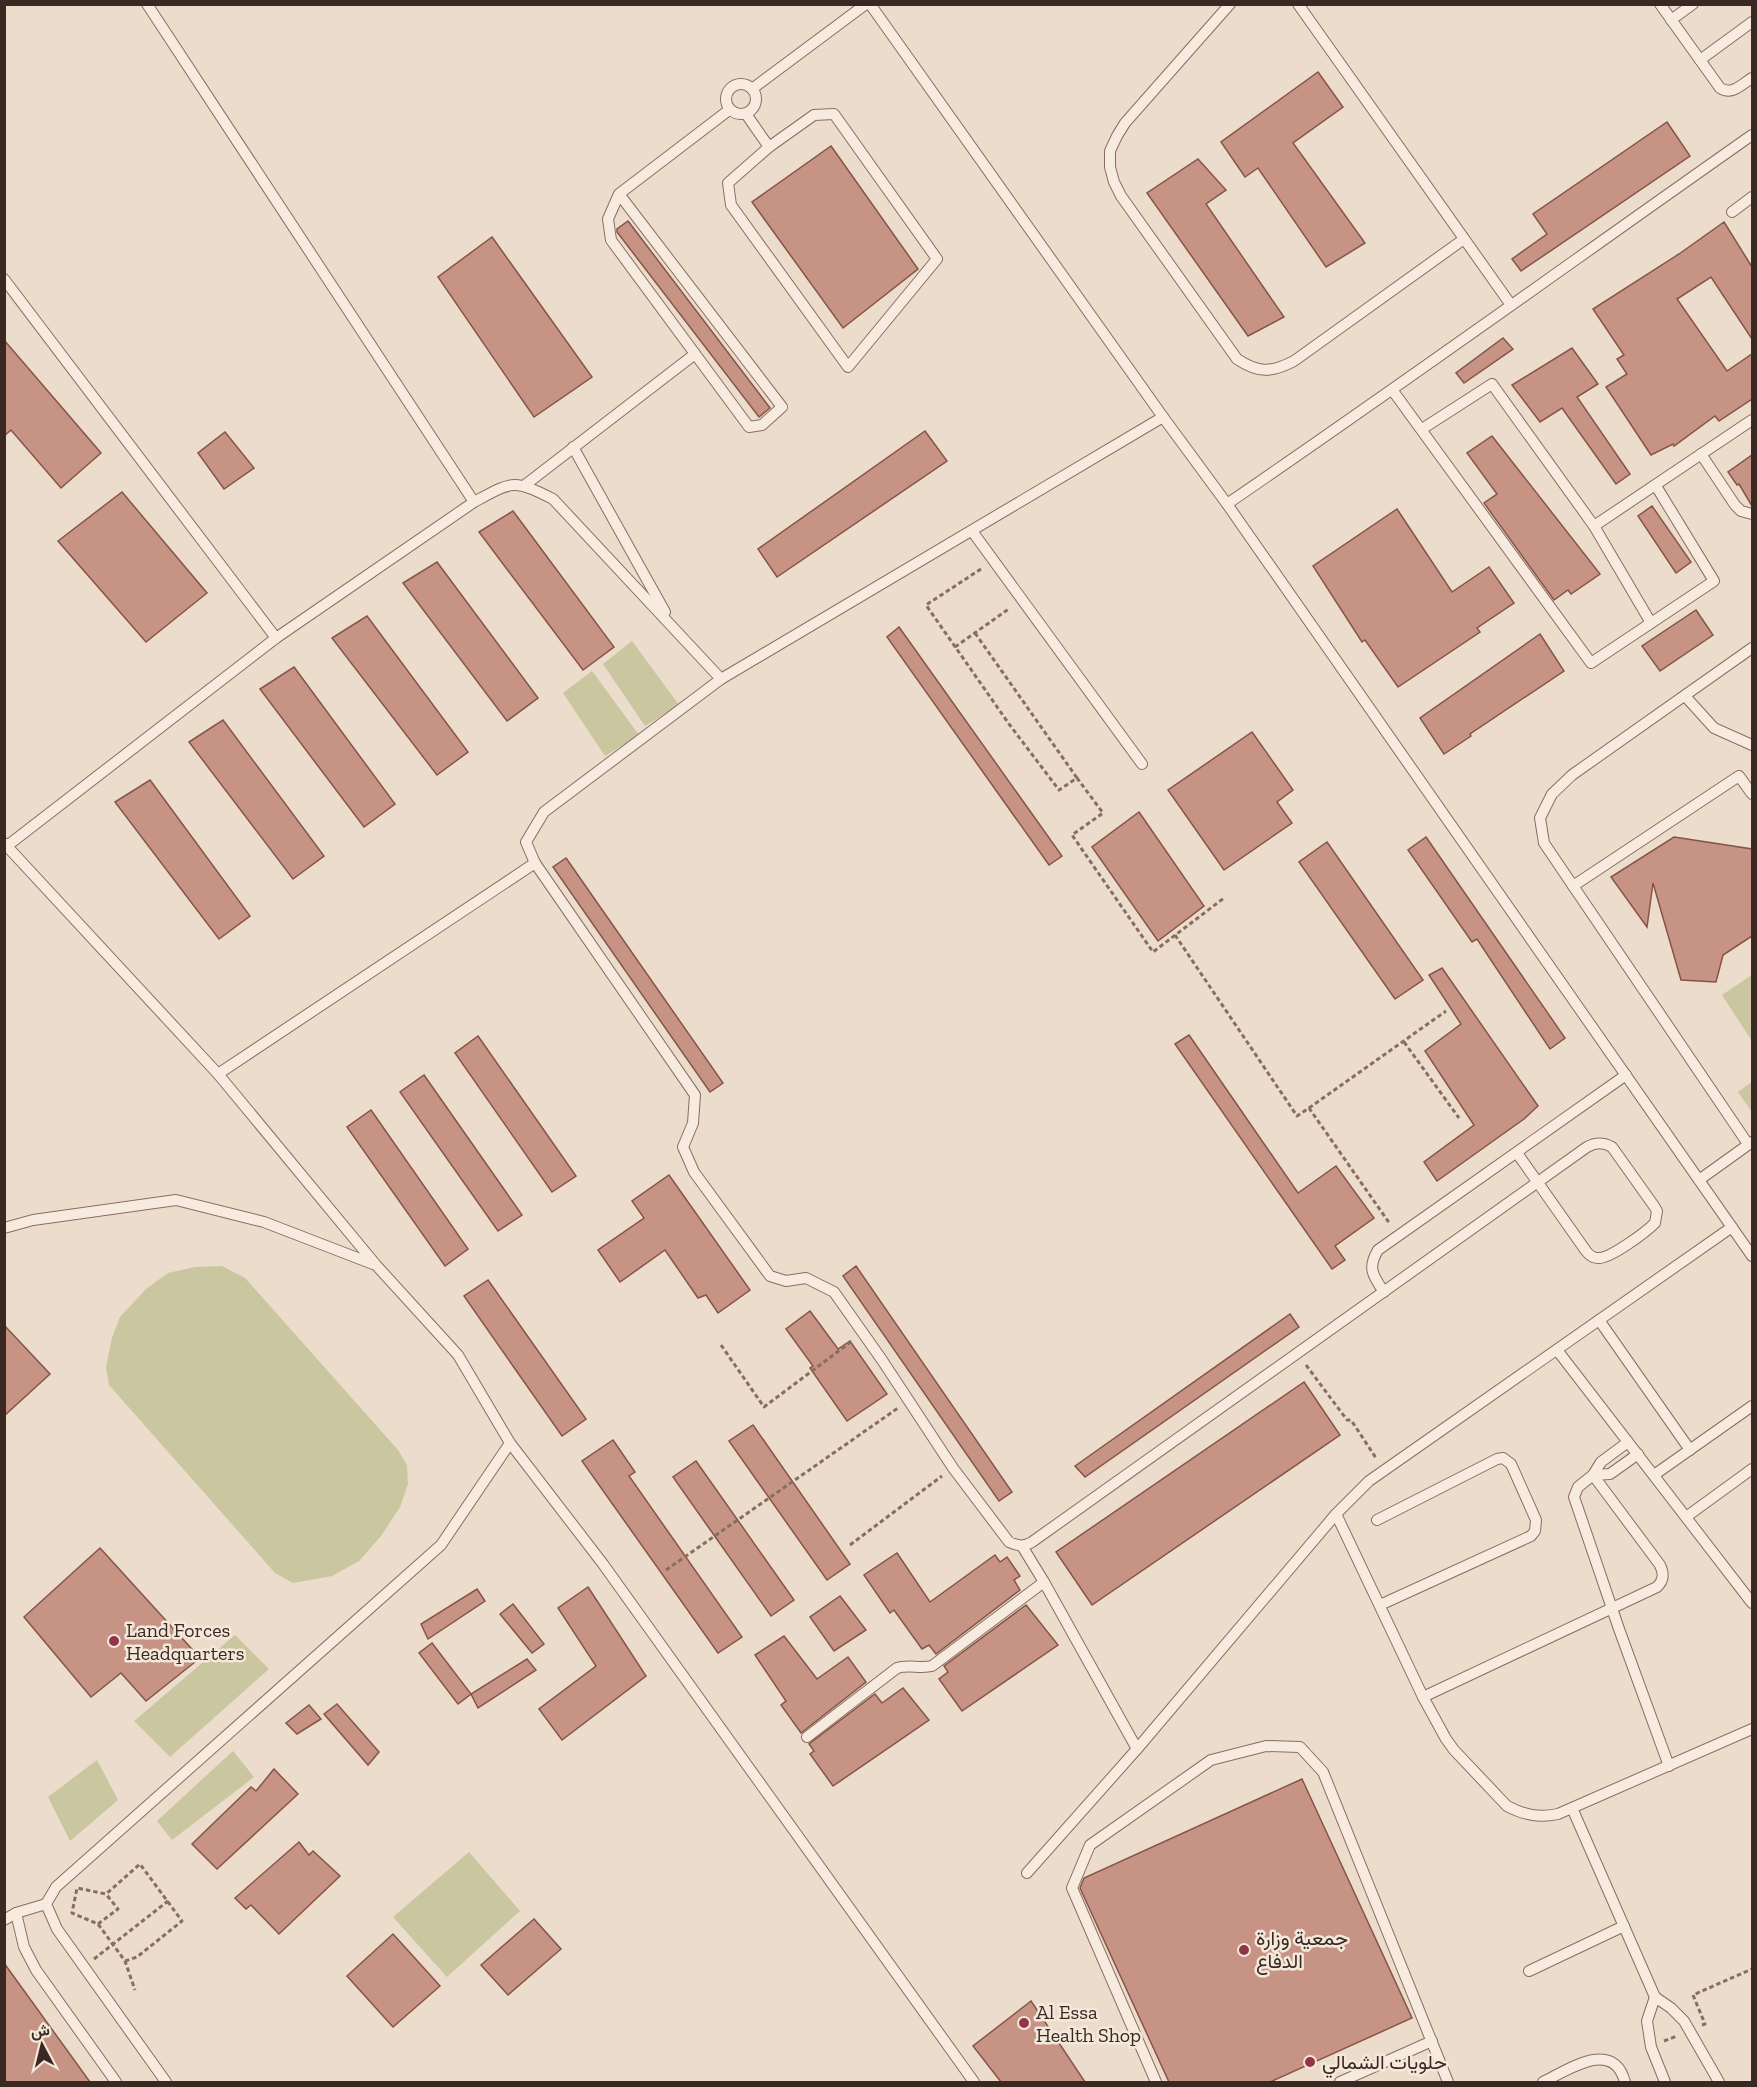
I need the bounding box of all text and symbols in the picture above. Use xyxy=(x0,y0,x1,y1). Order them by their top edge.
place label: Land Forces Headquarters xyxy=(126,1618,245,1665)
marker: Land Forces Headquarters xyxy=(107,1634,121,1648)
place label: جمعية وزارة الدفاع xyxy=(1256,1926,1348,1975)
marker: جمعية وزارة الدفاع xyxy=(1237,1943,1251,1957)
place label: Al Essa Health Shop xyxy=(1036,2000,1141,2047)
north arrow xyxy=(12,2015,72,2075)
marker: Al Essa Health Shop xyxy=(1017,2016,1031,2030)
text: ش xyxy=(30,2020,51,2041)
place label: حلويات الشمالي xyxy=(1322,2050,1447,2079)
marker: حلويات الشمالي xyxy=(1303,2055,1317,2069)

